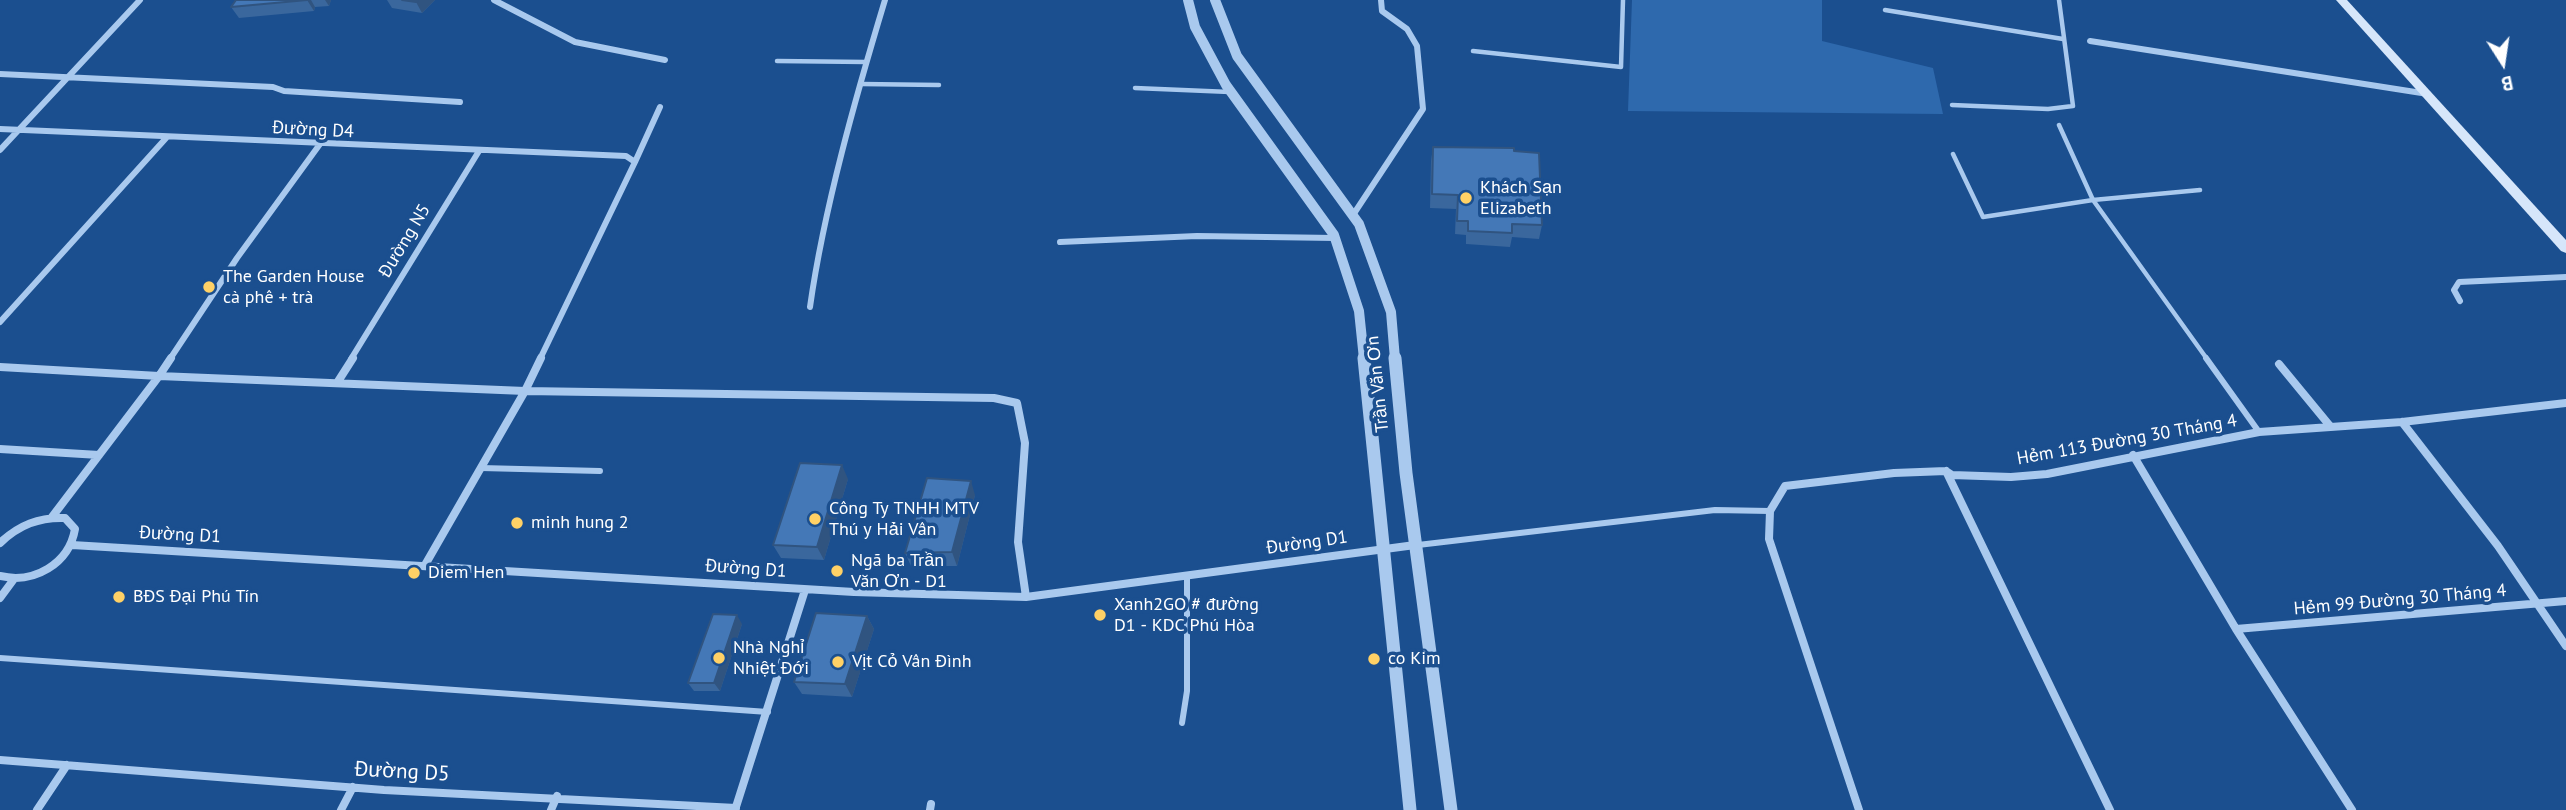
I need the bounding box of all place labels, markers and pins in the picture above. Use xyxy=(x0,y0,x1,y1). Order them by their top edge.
place label: Khách Sạn Elizabeth xyxy=(1480,177,1562,220)
marker: Khách Sạn Elizabeth xyxy=(1458,190,1474,206)
place label: The Garden House cà phê + trà xyxy=(223,266,364,308)
marker: The Garden House cà phê + trà xyxy=(201,279,217,295)
place label: Công Ty TNHH MTV Thú y Hải Vân xyxy=(829,498,979,540)
marker: Công Ty TNHH MTV Thú y Hải Vân xyxy=(807,511,823,527)
place label: minh hung 2 xyxy=(531,512,629,534)
marker: minh hung 2 xyxy=(509,515,525,531)
place label: Ngã ba Trần Văn Ơn - D1 xyxy=(851,550,947,592)
place label: Diem Hen xyxy=(428,562,504,584)
marker: Ngã ba Trần Văn Ơn - D1 xyxy=(829,563,845,579)
marker: Diem Hen xyxy=(406,565,422,581)
place label: BĐS Đại Phú Tín xyxy=(133,586,259,608)
marker: BĐS Đại Phú Tín xyxy=(111,589,127,605)
place label: Xanh2GO # đường D1 - KDC Phú Hòa xyxy=(1114,594,1259,636)
marker: Xanh2GO # đường D1 - KDC Phú Hòa xyxy=(1092,607,1108,623)
place label: Nhà Nghỉ Nhiệt Đới xyxy=(733,637,809,680)
place label: co Kim xyxy=(1388,648,1441,670)
marker: Nhà Nghỉ Nhiệt Đới xyxy=(711,650,727,666)
place label: Vịt Cỏ Vân Đình xyxy=(852,651,972,673)
marker: co Kim xyxy=(1366,651,1382,667)
marker: Vịt Cỏ Vân Đình xyxy=(830,654,846,670)

